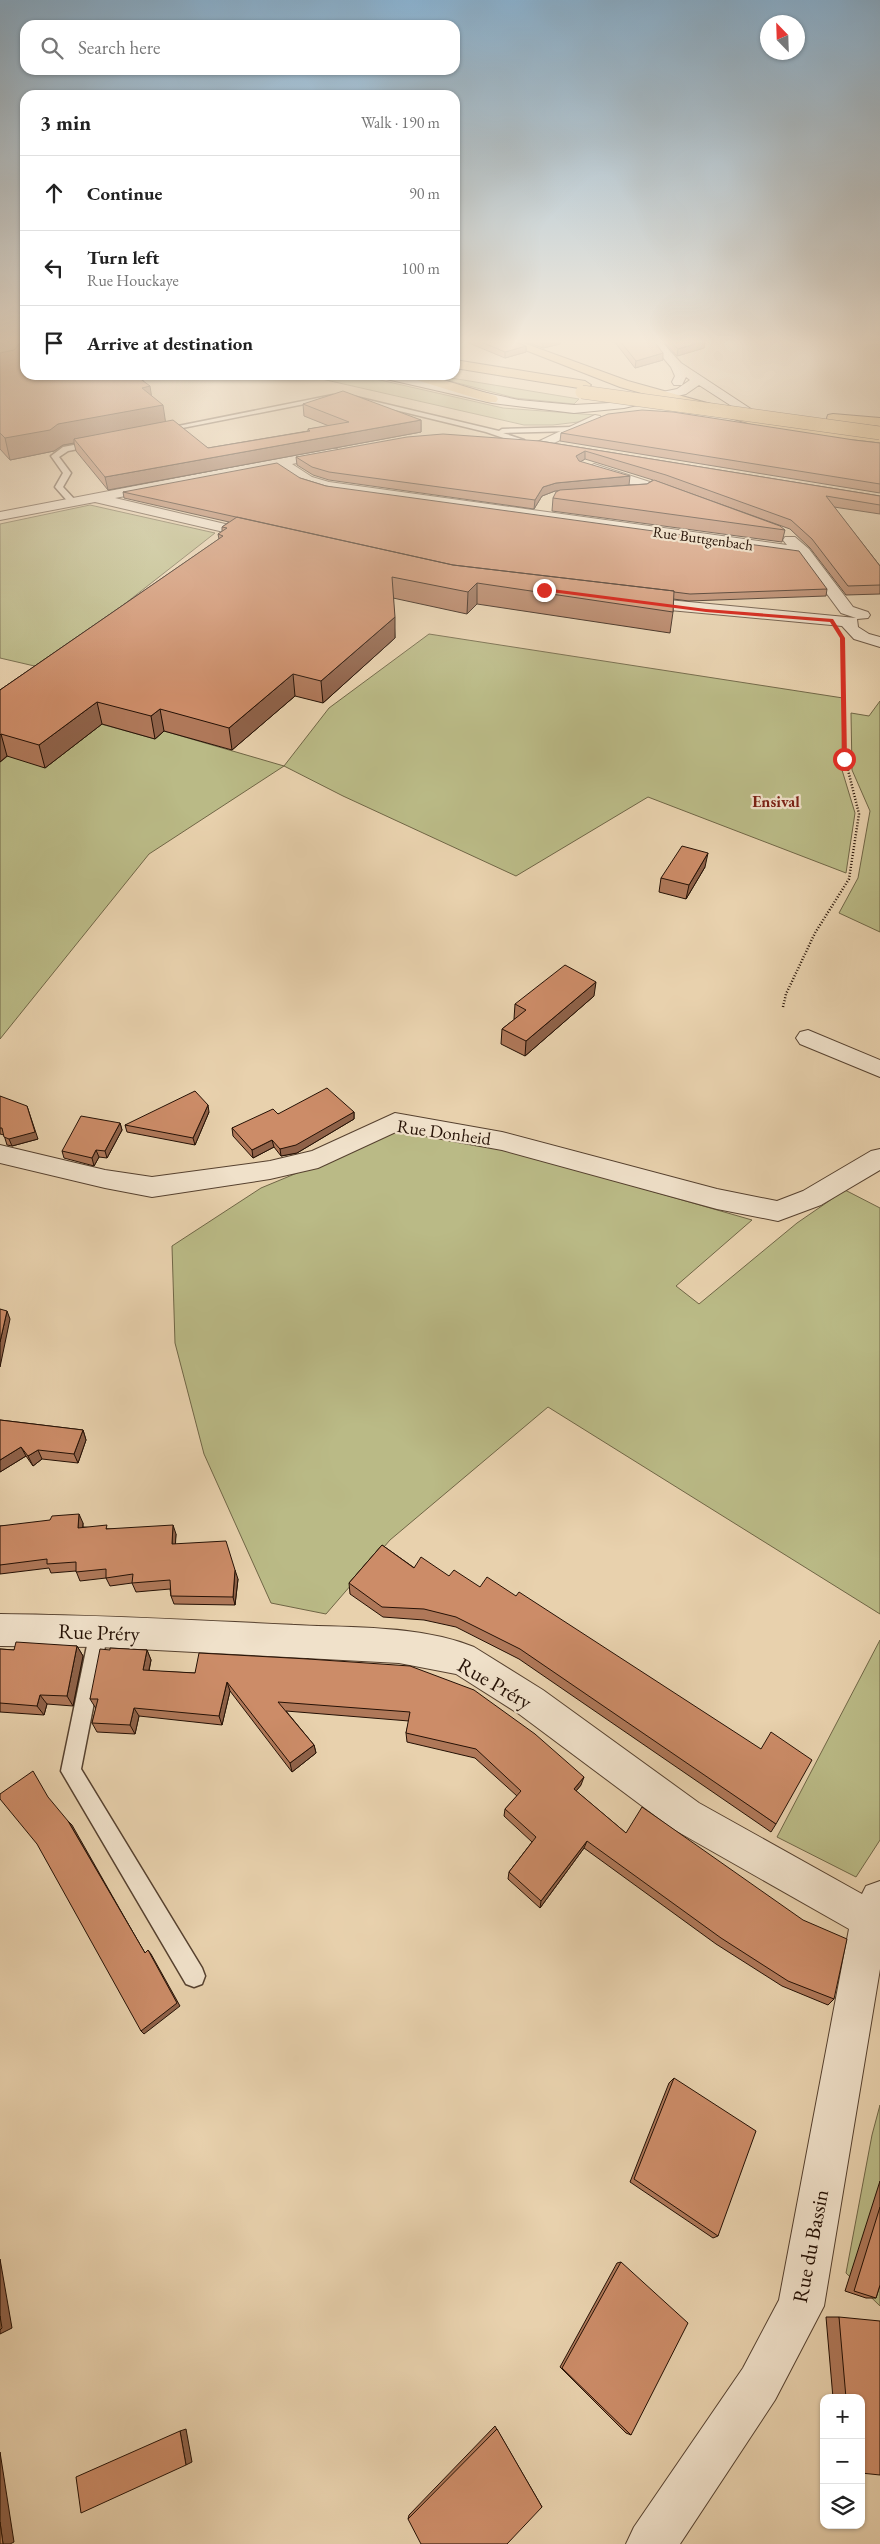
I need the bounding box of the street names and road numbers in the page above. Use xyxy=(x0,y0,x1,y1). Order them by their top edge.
street label: Rue Buttgenbach xyxy=(652,522,755,554)
street label: Rue Donheid xyxy=(395,1114,493,1150)
street label: Rue Préry xyxy=(58,1617,141,1647)
street label: Rue Préry xyxy=(453,1651,538,1715)
street label: Rue du Bassin xyxy=(786,2187,834,2305)

